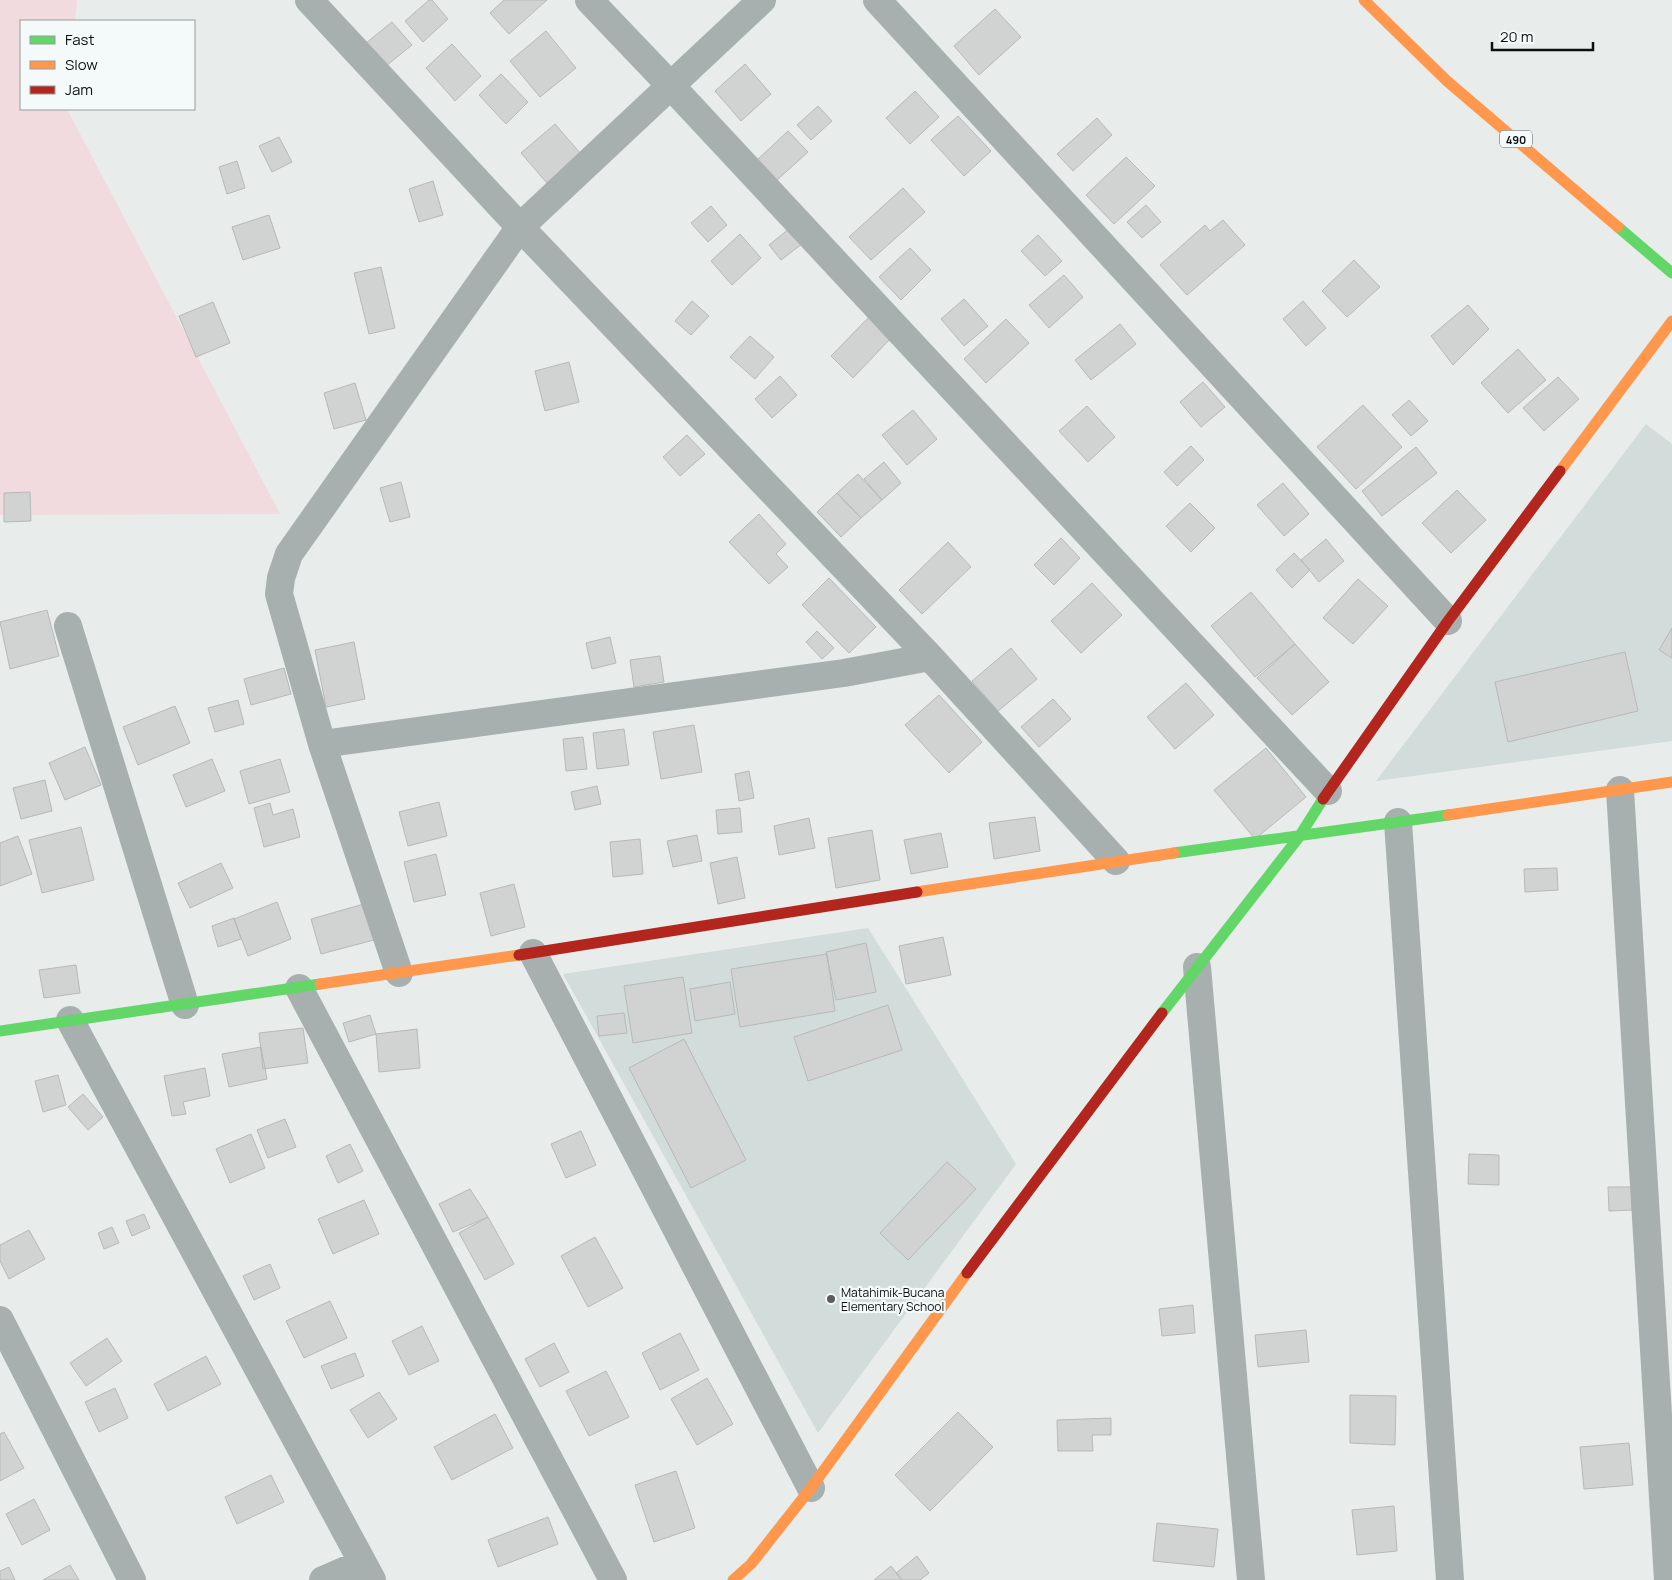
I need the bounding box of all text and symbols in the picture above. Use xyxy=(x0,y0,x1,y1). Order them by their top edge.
legend xyxy=(20,20,195,110)
scale bar xyxy=(1492,20,1593,52)
text: 20 m xyxy=(1500,26,1533,47)
text: Fast xyxy=(65,29,94,50)
text: Slow xyxy=(65,54,98,75)
text: Jam xyxy=(65,79,93,100)
road number: 490 xyxy=(1500,130,1532,148)
place label: Matahimik-Bucana Elementary School xyxy=(841,1284,944,1315)
marker: Matahimik-Bucana Elementary School xyxy=(825,1293,837,1305)

